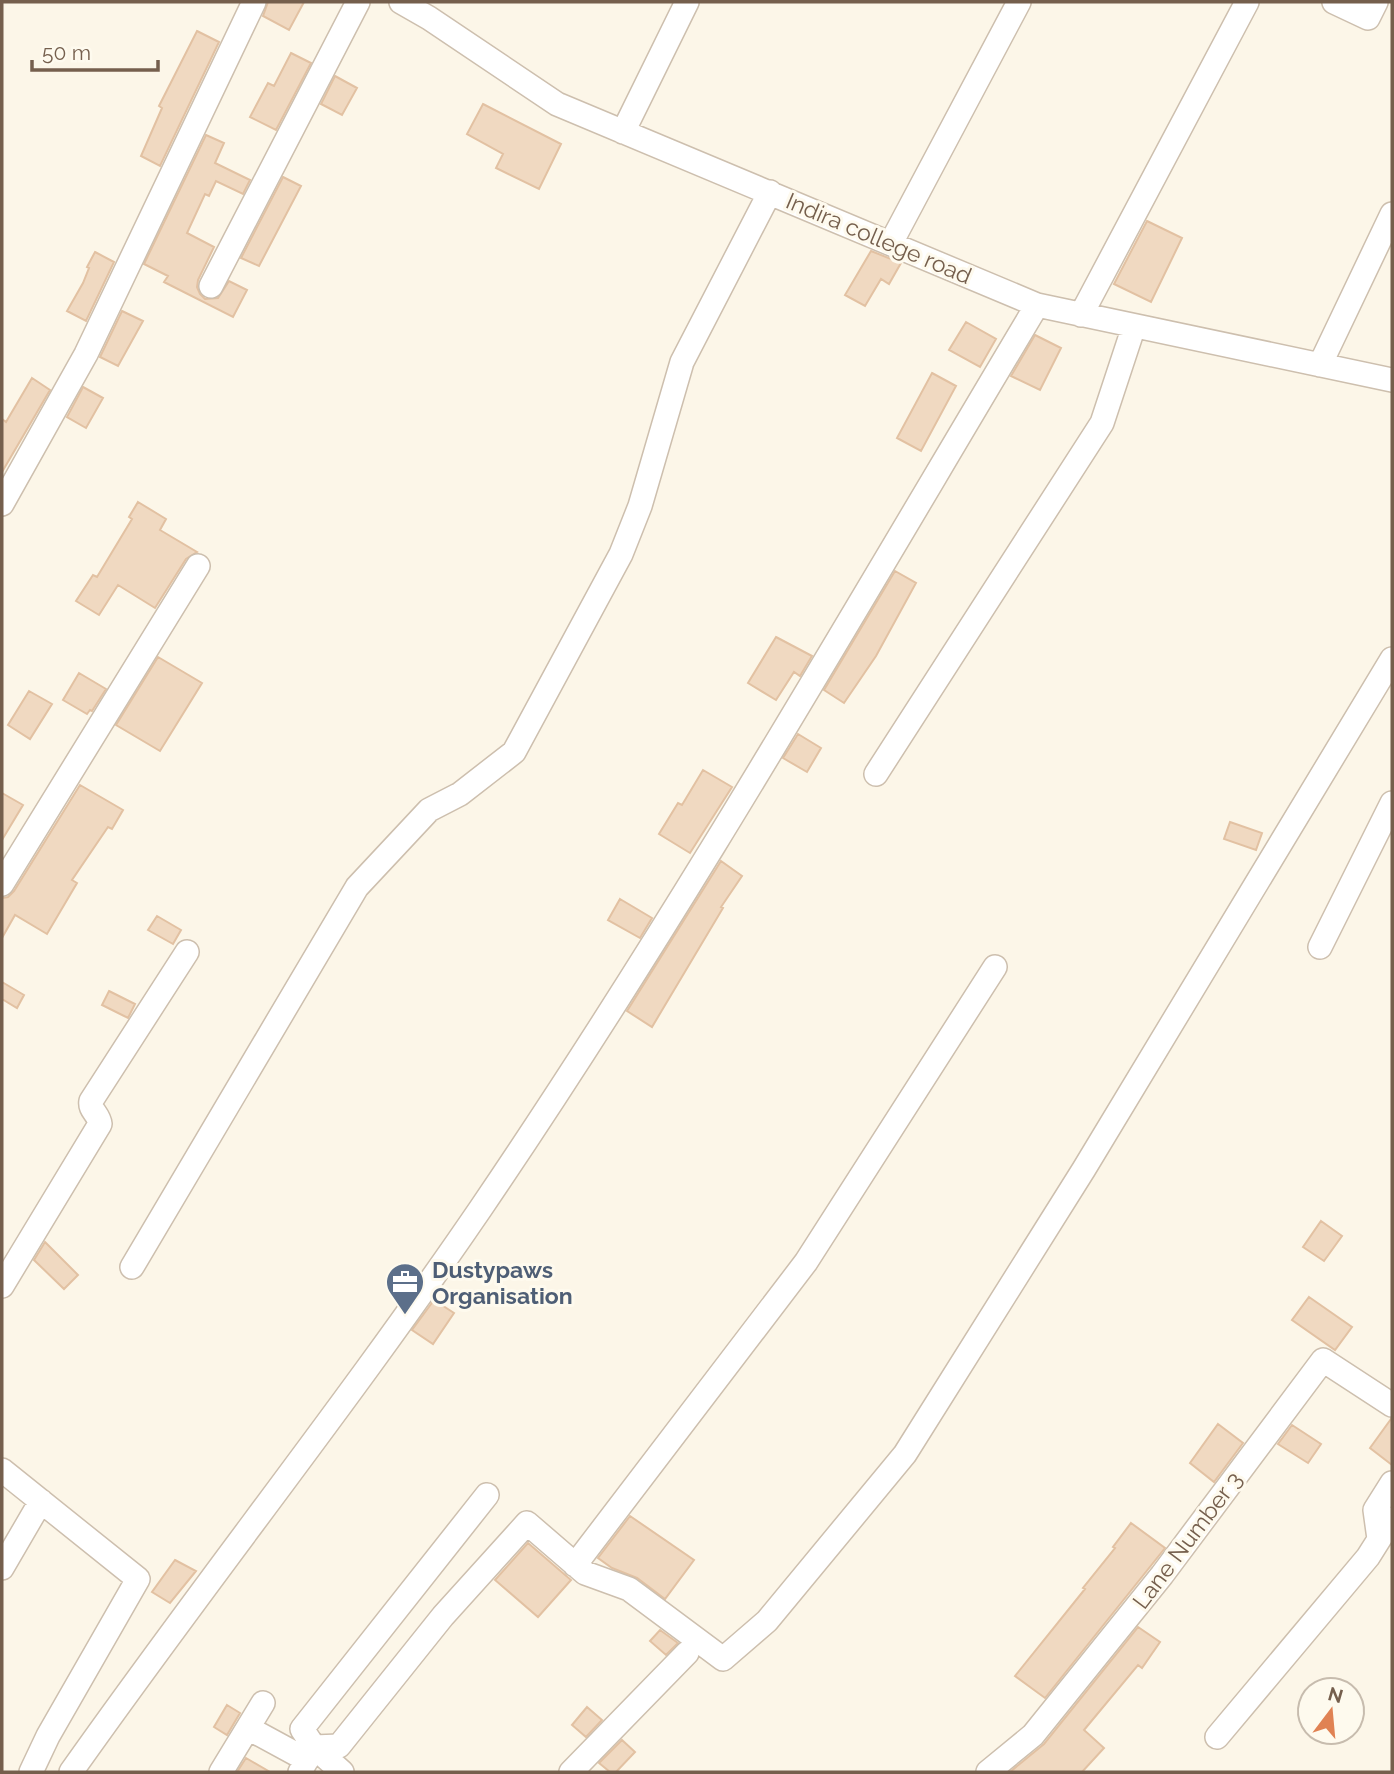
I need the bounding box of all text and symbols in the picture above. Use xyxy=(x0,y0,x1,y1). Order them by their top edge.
scale bar xyxy=(32,28,158,72)
text: 50 m xyxy=(42,40,91,65)
street label: Indira college road xyxy=(782,187,976,289)
place label: Dustypaws Organisation xyxy=(432,1256,573,1309)
office icon: Dustypaws Organisation xyxy=(384,1261,426,1316)
street label: Lane Number 3 xyxy=(1127,1466,1247,1614)
north arrow xyxy=(1296,1676,1366,1746)
text: N xyxy=(1326,1682,1346,1707)

